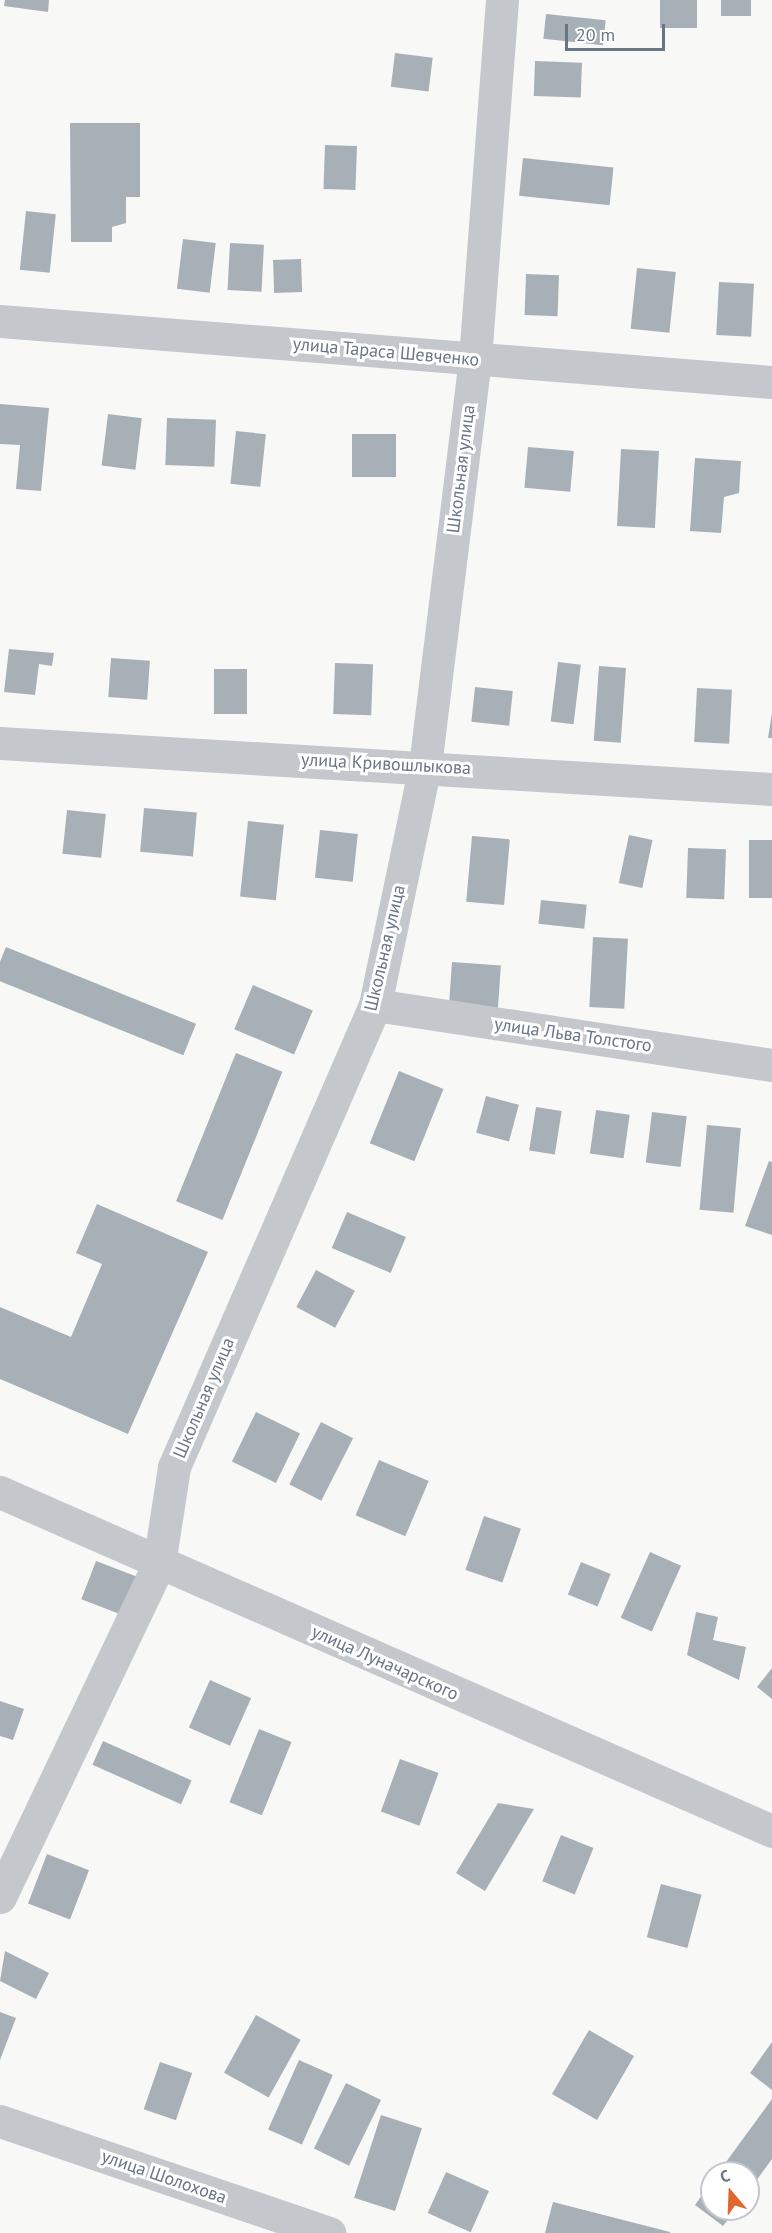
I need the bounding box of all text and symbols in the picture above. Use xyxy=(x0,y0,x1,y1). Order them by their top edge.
scale bar xyxy=(568,12,668,50)
text: 20 m xyxy=(576,23,615,46)
street label: улица Тараса Шевченко xyxy=(292,333,480,371)
street label: Школьная улица xyxy=(442,404,480,534)
street label: улица Кривошлыкова xyxy=(301,749,471,779)
street label: Школьная улица xyxy=(360,883,410,1013)
street label: улица Льва Толстого xyxy=(492,1013,654,1057)
street label: Школьная улица xyxy=(169,1334,239,1462)
street label: улица Луначарского xyxy=(308,1621,462,1705)
street label: улица Шолохова xyxy=(99,2146,229,2208)
north arrow xyxy=(700,2161,760,2221)
text: С xyxy=(717,2165,732,2187)

